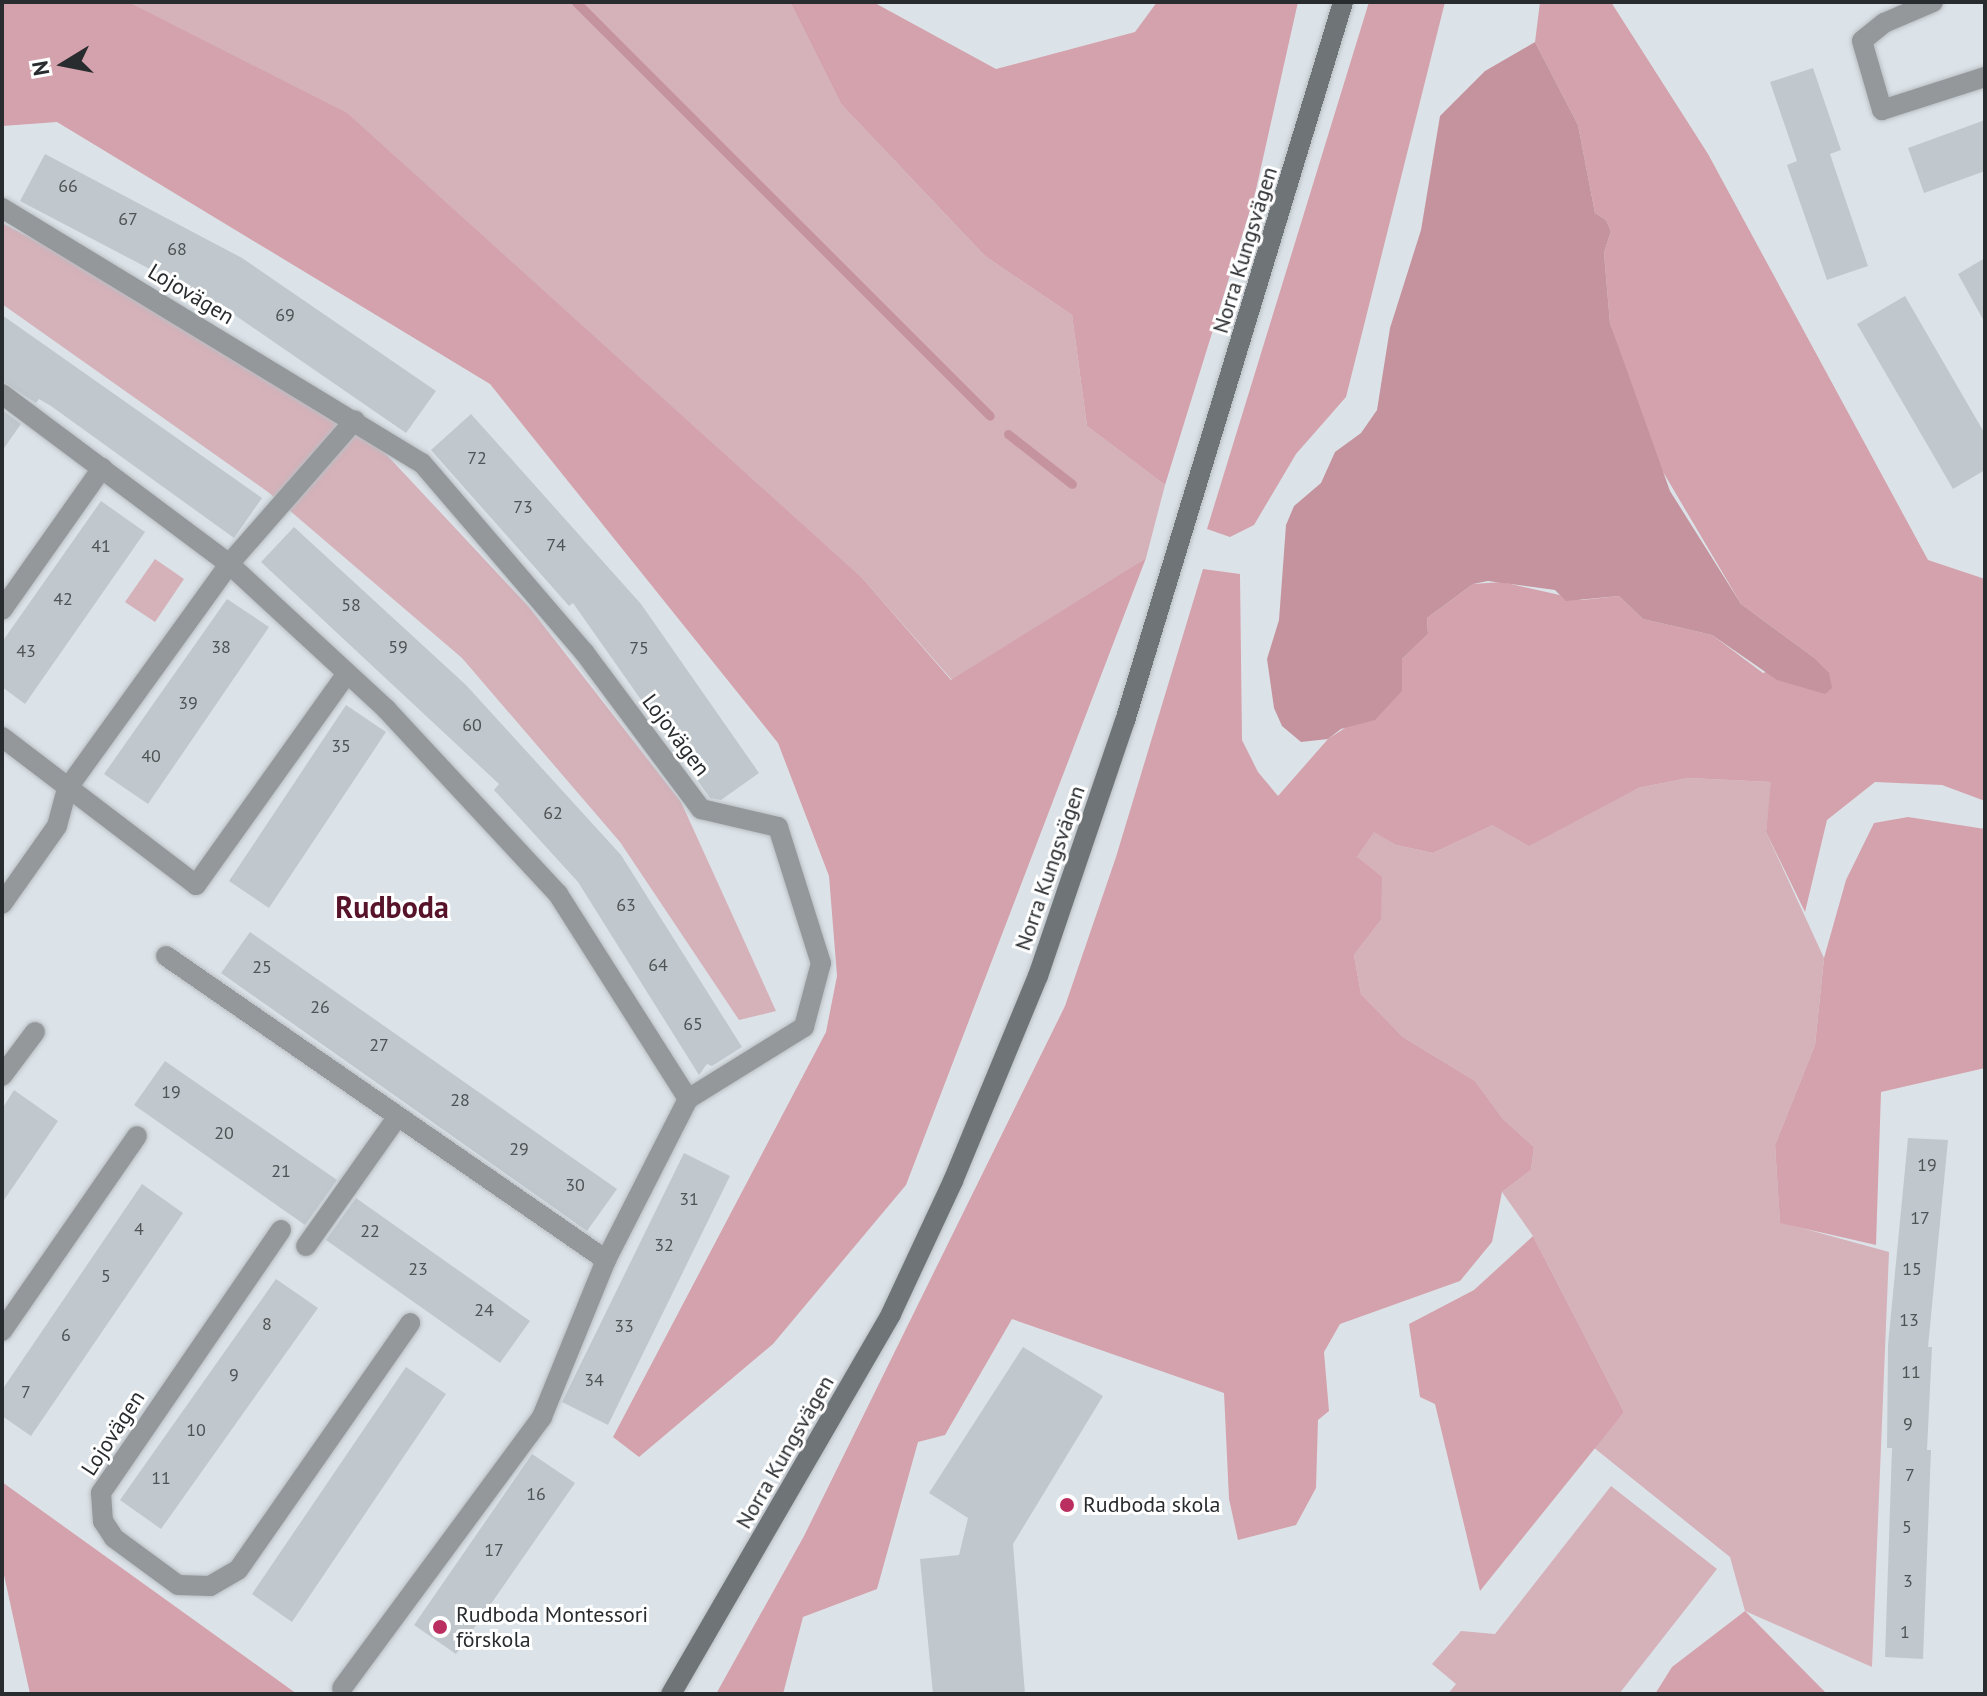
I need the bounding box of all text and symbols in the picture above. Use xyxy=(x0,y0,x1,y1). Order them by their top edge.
north arrow xyxy=(24,24,104,104)
text: N xyxy=(25,59,55,78)
street label: Norra Kungsvägen xyxy=(1207,164,1283,336)
house number: 66 xyxy=(58,175,78,197)
house number: 67 xyxy=(118,208,138,230)
house number: 68 xyxy=(167,238,187,260)
street label: Lojovägen xyxy=(143,258,239,330)
house number: 69 xyxy=(275,304,295,326)
house number: 72 xyxy=(467,447,487,469)
house number: 73 xyxy=(513,496,533,518)
house number: 74 xyxy=(546,534,566,556)
house number: 41 xyxy=(91,535,111,557)
house number: 42 xyxy=(53,588,73,610)
house number: 58 xyxy=(341,594,361,616)
house number: 38 xyxy=(211,636,231,658)
house number: 59 xyxy=(388,636,408,658)
house number: 75 xyxy=(629,637,649,659)
house number: 43 xyxy=(16,640,36,662)
street label: Lojovägen xyxy=(637,689,715,781)
house number: 39 xyxy=(178,692,198,714)
house number: 60 xyxy=(462,714,482,736)
house number: 35 xyxy=(331,735,351,757)
house number: 40 xyxy=(141,745,161,767)
street label: Norra Kungsvägen xyxy=(1009,782,1091,954)
house number: 62 xyxy=(543,802,563,824)
district label: Rudboda xyxy=(335,889,449,925)
house number: 63 xyxy=(616,894,636,916)
house number: 64 xyxy=(648,954,668,976)
house number: 25 xyxy=(252,956,272,978)
house number: 26 xyxy=(310,996,330,1018)
house number: 65 xyxy=(683,1013,703,1035)
house number: 27 xyxy=(369,1034,389,1056)
house number: 19 xyxy=(161,1081,181,1103)
house number: 28 xyxy=(450,1089,470,1111)
house number: 20 xyxy=(214,1122,234,1144)
house number: 29 xyxy=(509,1138,529,1160)
house number: 19 xyxy=(1917,1154,1937,1176)
house number: 21 xyxy=(271,1160,291,1182)
house number: 30 xyxy=(565,1174,585,1196)
house number: 31 xyxy=(679,1188,699,1210)
house number: 17 xyxy=(1910,1207,1930,1229)
house number: 4 xyxy=(134,1218,144,1240)
house number: 22 xyxy=(360,1220,380,1242)
house number: 32 xyxy=(654,1234,674,1256)
house number: 23 xyxy=(408,1258,428,1280)
house number: 15 xyxy=(1902,1258,1922,1280)
house number: 5 xyxy=(101,1265,111,1287)
house number: 24 xyxy=(474,1299,494,1321)
house number: 13 xyxy=(1899,1309,1919,1331)
house number: 8 xyxy=(262,1313,272,1335)
house number: 33 xyxy=(614,1315,634,1337)
house number: 6 xyxy=(61,1324,71,1346)
house number: 11 xyxy=(1901,1361,1921,1383)
house number: 9 xyxy=(229,1364,239,1386)
house number: 34 xyxy=(584,1369,604,1391)
street label: Norra Kungsvägen xyxy=(730,1371,840,1533)
house number: 7 xyxy=(21,1381,31,1403)
street label: Lojovägen xyxy=(76,1386,150,1480)
house number: 9 xyxy=(1903,1413,1913,1435)
house number: 10 xyxy=(186,1419,206,1441)
house number: 7 xyxy=(1905,1464,1915,1486)
house number: 11 xyxy=(151,1467,171,1489)
house number: 16 xyxy=(526,1483,546,1505)
place label: Rudboda skola xyxy=(1083,1492,1221,1518)
marker: Rudboda skola xyxy=(1058,1496,1076,1514)
house number: 5 xyxy=(1902,1516,1912,1538)
house number: 17 xyxy=(484,1539,504,1561)
house number: 3 xyxy=(1903,1570,1913,1592)
place label: Rudboda Montessori förskola xyxy=(456,1601,648,1652)
marker: Rudboda Montessori förskola xyxy=(431,1618,449,1636)
house number: 1 xyxy=(1900,1621,1910,1643)

